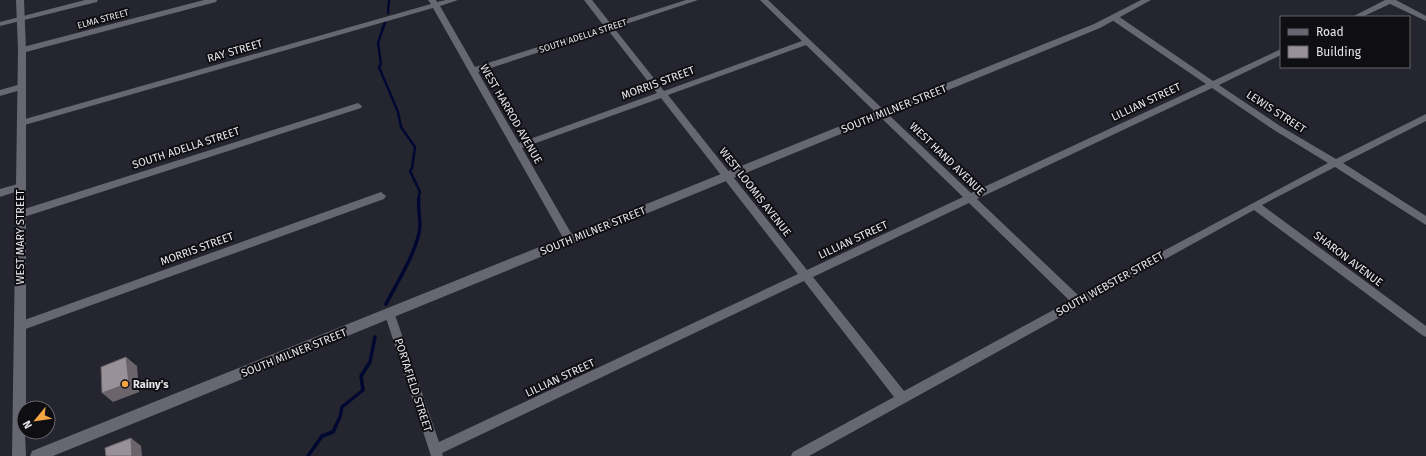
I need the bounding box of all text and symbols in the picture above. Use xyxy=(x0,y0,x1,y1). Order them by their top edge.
street label: ELMA STREET xyxy=(76,7,130,31)
legend xyxy=(1280,16,1410,68)
street label: SOUTH ADELLA STREET xyxy=(538,17,628,55)
text: Road xyxy=(1316,25,1344,39)
street label: RAY STREET xyxy=(206,37,264,65)
text: Building xyxy=(1316,45,1362,59)
street label: WEST HARROD AVENUE xyxy=(477,62,545,166)
street label: MORRIS STREET xyxy=(620,64,697,102)
street label: LILLIAN STREET xyxy=(1109,80,1183,124)
street label: SOUTH MILNER STREET xyxy=(839,82,949,136)
street label: LEWIS STREET xyxy=(1244,88,1308,136)
street label: WEST HAND AVENUE xyxy=(907,120,987,198)
street label: SOUTH ADELLA STREET xyxy=(131,124,242,171)
street label: WEST LOOMIS AVENUE xyxy=(716,145,794,239)
street label: WEST MARY STREET xyxy=(14,189,27,284)
street label: SOUTH MILNER STREET xyxy=(538,204,648,258)
street label: LILLIAN STREET xyxy=(816,218,890,262)
street label: SHARON AVENUE xyxy=(1311,229,1385,289)
street label: MORRIS STREET xyxy=(159,230,236,268)
street label: SOUTH WEBSTER STREET xyxy=(1054,249,1166,319)
street label: SOUTH MILNER STREET xyxy=(239,326,349,380)
street label: PORTAFIELD STREET xyxy=(392,337,434,434)
street label: LILLIAN STREET xyxy=(523,356,597,400)
place label: Rainy's xyxy=(133,378,169,391)
marker: Rainy's xyxy=(120,379,130,389)
north arrow xyxy=(16,400,56,440)
text: N xyxy=(20,418,35,431)

